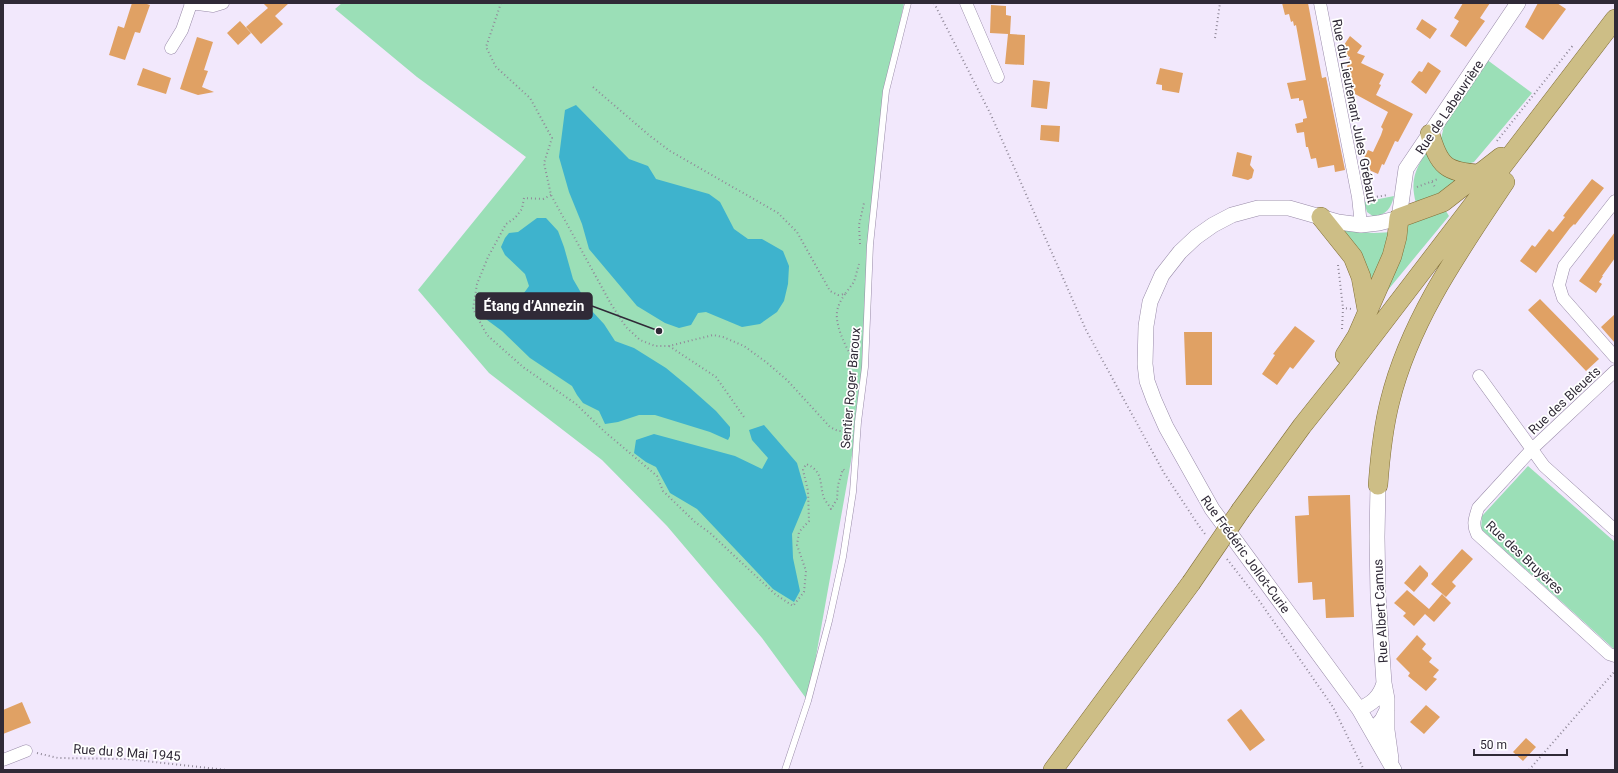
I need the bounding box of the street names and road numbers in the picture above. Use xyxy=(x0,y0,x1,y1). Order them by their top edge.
street label: Rue du Lieutenant Jules Grébaut xyxy=(1329,18,1380,205)
street label: Rue de Labeuvrière xyxy=(1412,57,1486,157)
street label: Sentier Roger Baroux xyxy=(838,326,863,449)
street label: Rue des Bleuets xyxy=(1525,363,1604,437)
street label: Rue Frédéric Joliot-Curie xyxy=(1198,493,1293,616)
street label: Rue des Bruyères xyxy=(1483,518,1567,597)
street label: Rue Albert Camus xyxy=(1370,558,1391,663)
street label: Rue du 8 Mai 1945 xyxy=(73,741,181,764)

